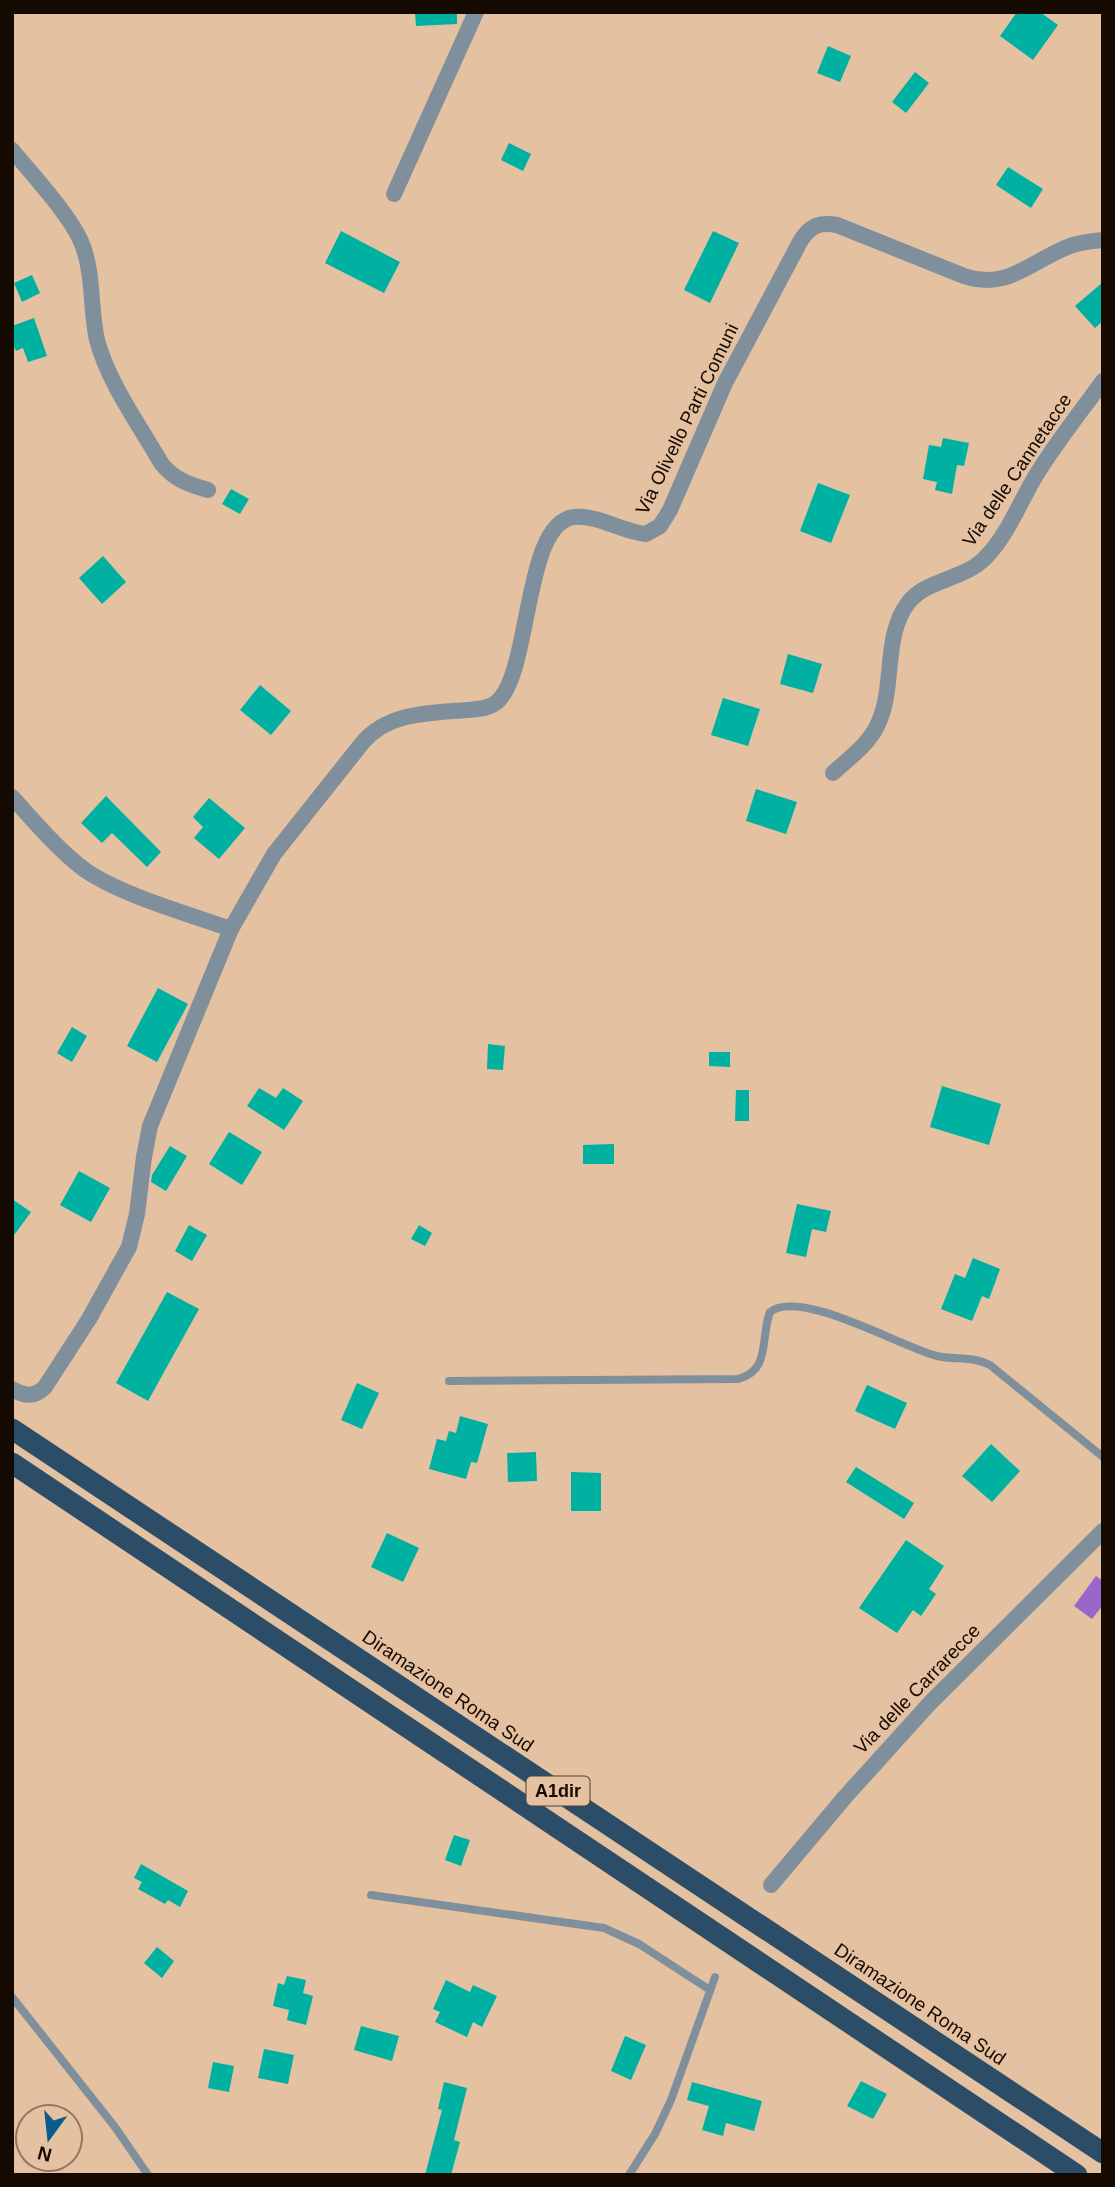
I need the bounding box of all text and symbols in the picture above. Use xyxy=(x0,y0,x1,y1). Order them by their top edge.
street label: Via Olivello Parti Comuni xyxy=(632,320,742,518)
street label: Via delle Cannetacce xyxy=(958,390,1076,550)
street label: Via delle Carrarecce xyxy=(850,1620,984,1758)
street label: Diramazione Roma Sud xyxy=(359,1626,537,1756)
road number: A1dir xyxy=(526,1776,590,1806)
street label: Diramazione Roma Sud xyxy=(831,1939,1009,2069)
north arrow xyxy=(14,2103,84,2173)
text: N xyxy=(35,2142,54,2166)

